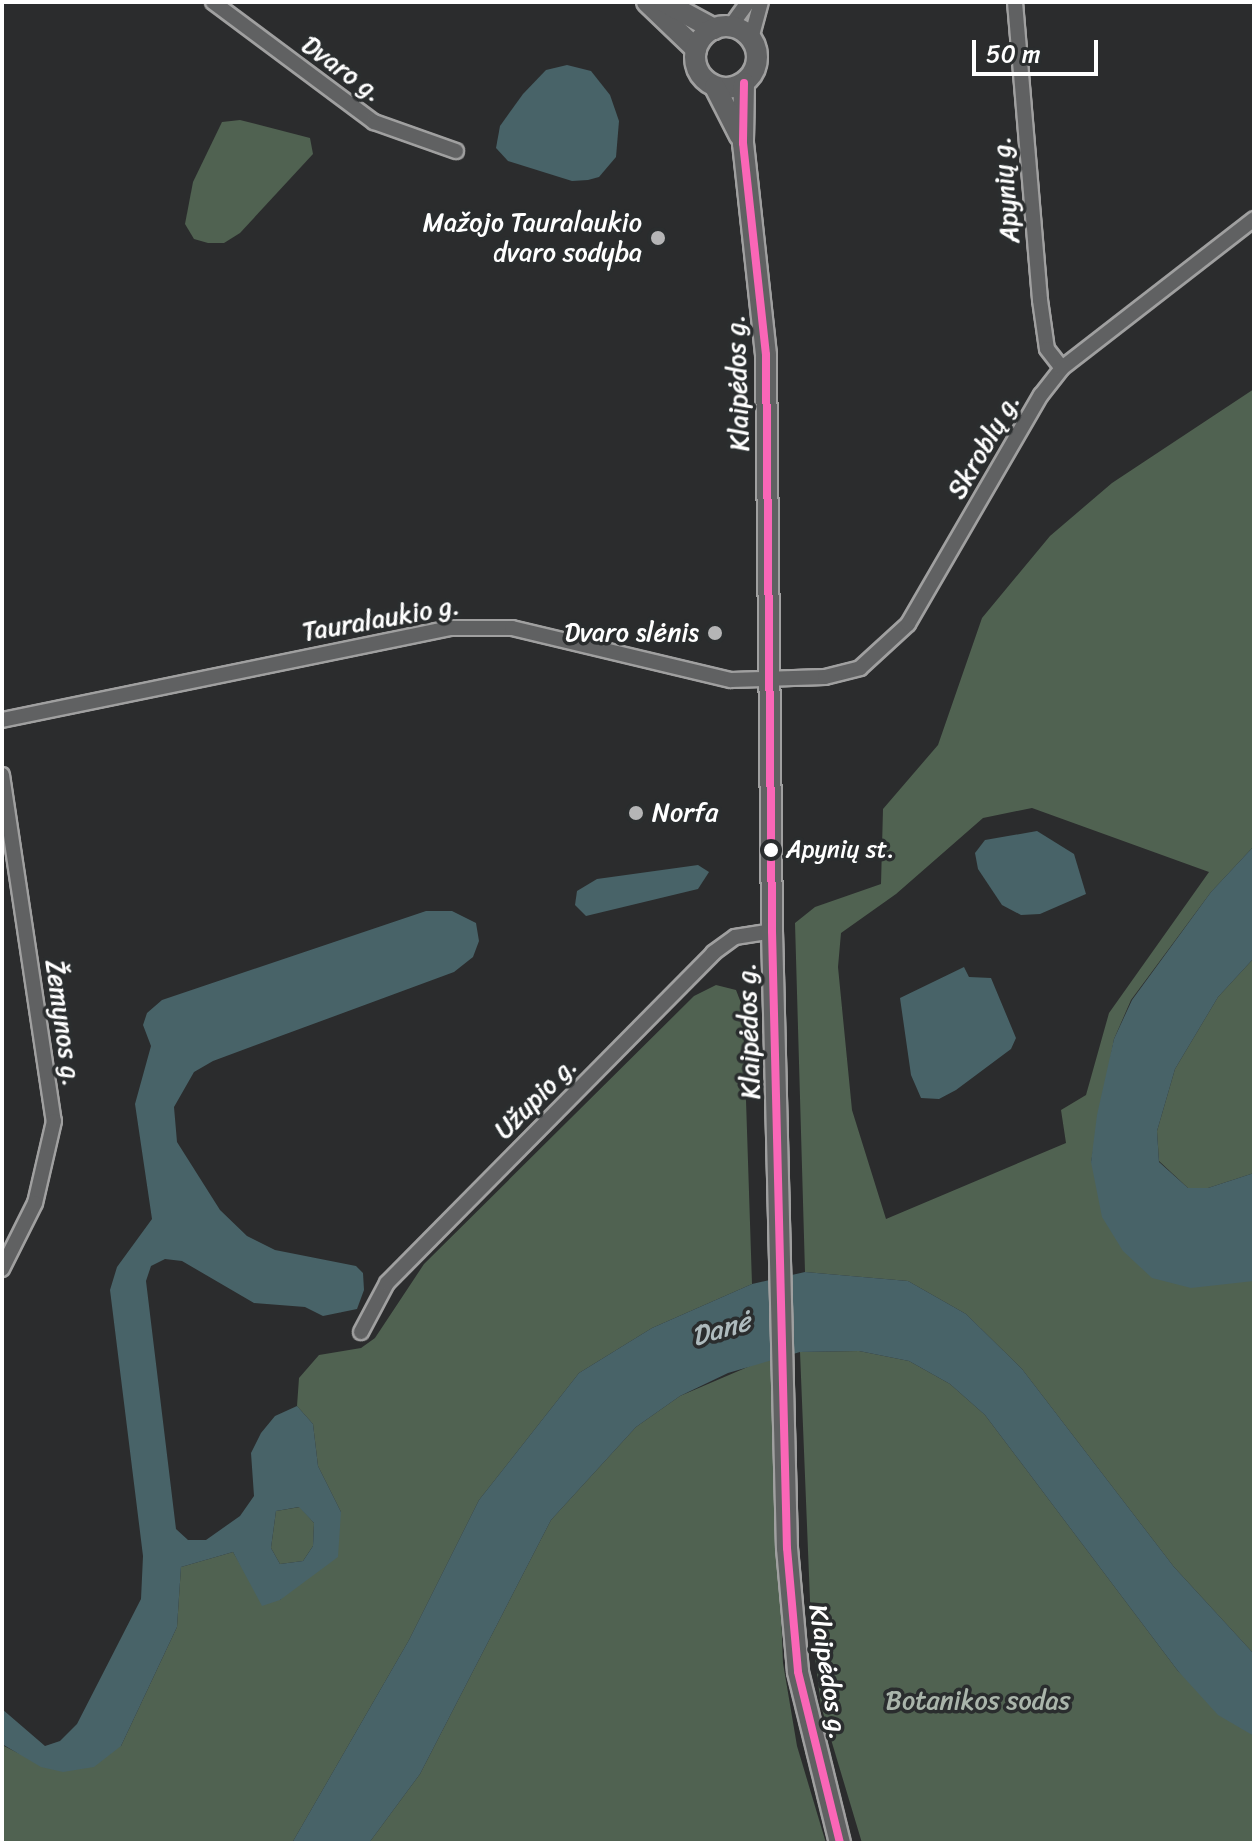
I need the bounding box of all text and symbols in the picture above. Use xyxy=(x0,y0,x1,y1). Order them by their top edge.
scale bar xyxy=(976,24,1102,74)
street label: Dvaro g. xyxy=(295,29,389,109)
text: 50 m xyxy=(986,33,1041,75)
street label: Apynių g. xyxy=(986,135,1026,245)
place label: Mažojo Tauralaukio dvaro sodyba xyxy=(423,207,642,268)
marker: Mažojo Tauralaukio dvaro sodyba xyxy=(649,229,667,247)
street label: Klaipėdos g. xyxy=(720,314,756,452)
street label: Skroblų g. xyxy=(941,388,1027,504)
street label: Tauralaukio g. xyxy=(300,590,462,648)
place label: Dvaro slėnis xyxy=(562,617,699,649)
marker: Dvaro slėnis xyxy=(706,624,724,642)
place label: Norfa xyxy=(652,797,718,829)
marker: Norfa xyxy=(627,804,645,822)
place label: Apynių st. xyxy=(786,836,894,864)
marker: Apynių st. xyxy=(763,842,779,858)
street label: Žemynos g. xyxy=(39,957,87,1089)
street label: Klaipėdos g. xyxy=(731,962,767,1100)
street label: Užupio g. xyxy=(488,1050,584,1146)
water label: Danė xyxy=(687,1304,755,1354)
street label: Klaipėdos g. xyxy=(802,1602,854,1742)
park label: Botanikos sodas xyxy=(886,1685,1070,1717)

